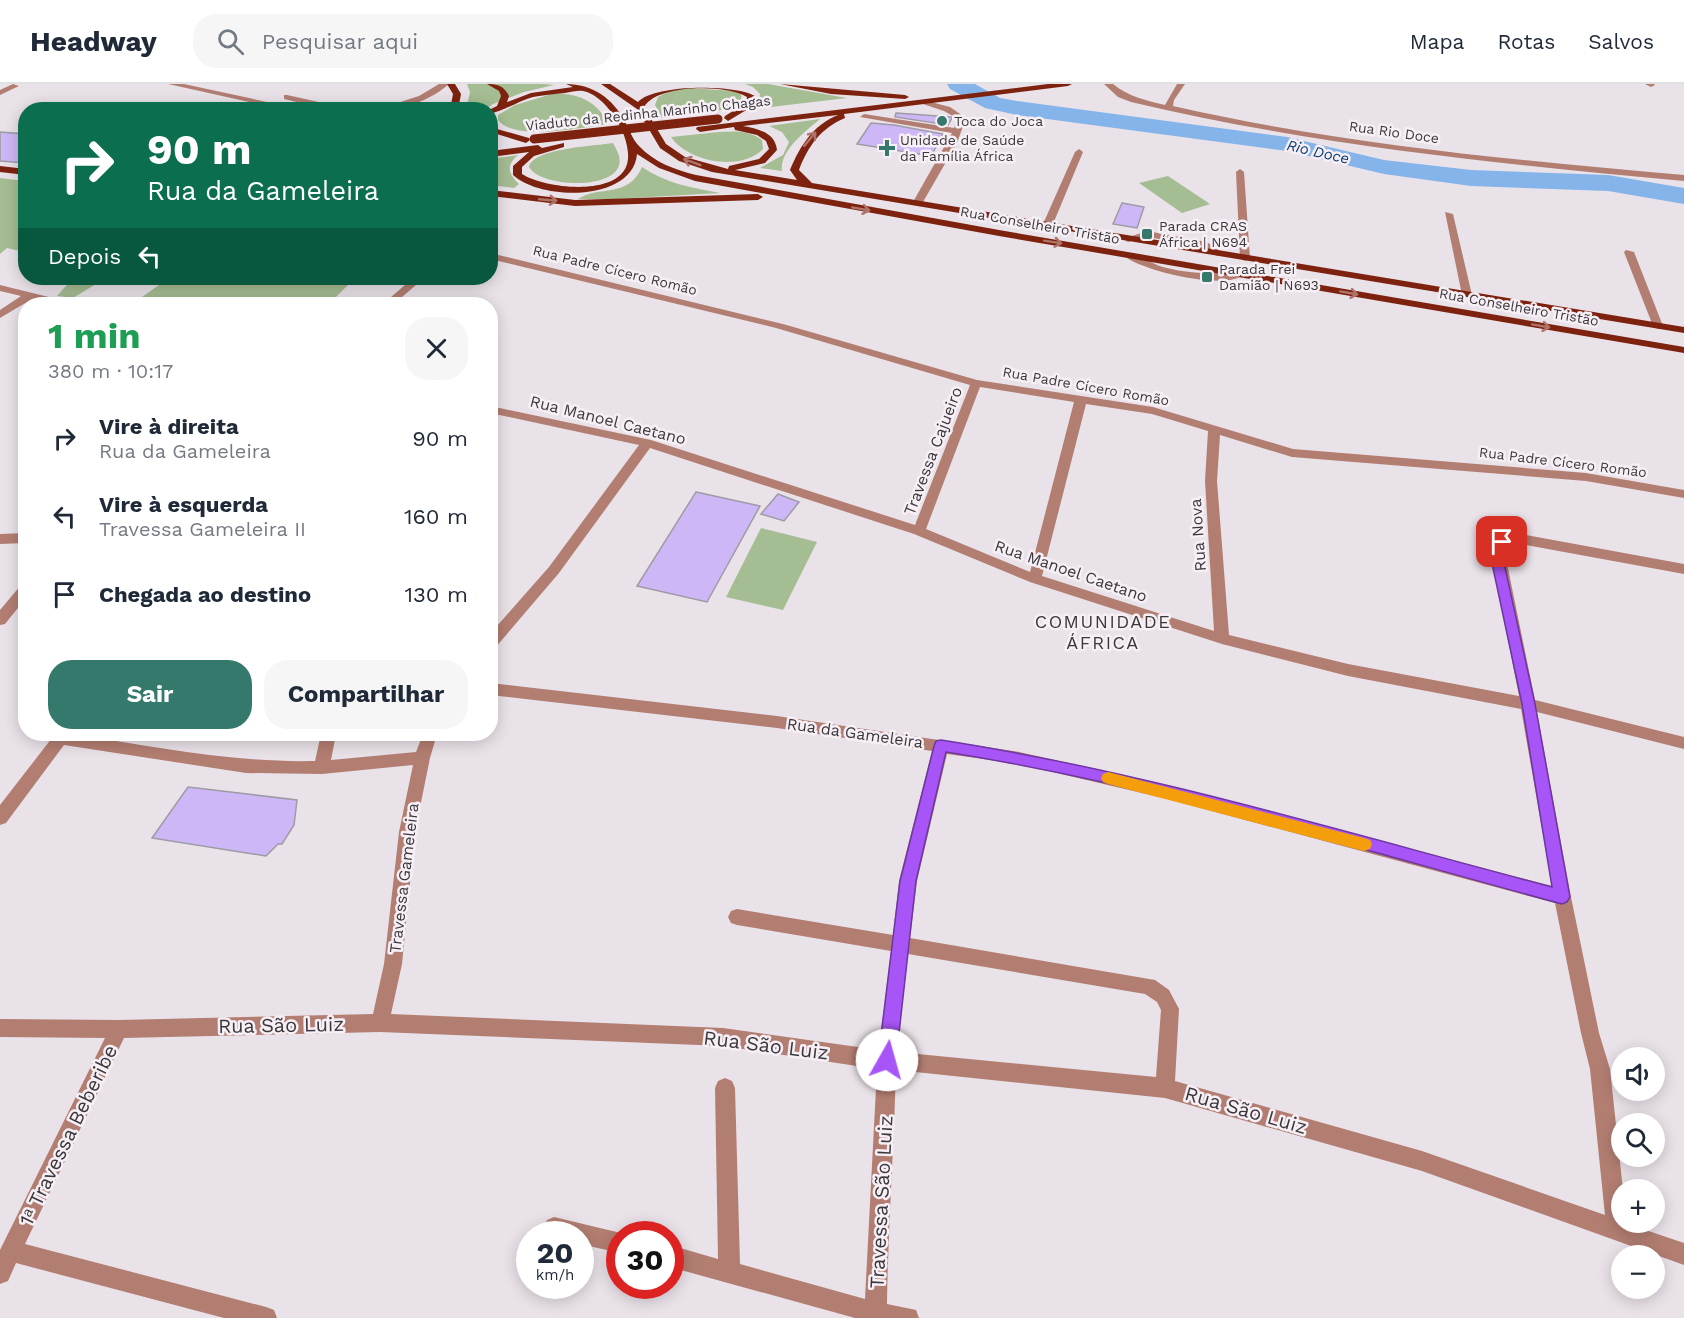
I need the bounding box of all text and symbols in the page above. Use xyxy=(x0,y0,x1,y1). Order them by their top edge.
search box xyxy=(193,14,613,68)
text: Headway xyxy=(30,25,157,58)
icon: search xyxy=(214,25,247,58)
text: Pesquisar aqui xyxy=(262,29,418,54)
text: Mapa xyxy=(1410,29,1464,54)
text: Rotas xyxy=(1497,29,1555,54)
text: Salvos xyxy=(1588,29,1654,54)
street label: Viaduto da Redinha Marinho Chagas xyxy=(525,92,771,134)
place label: Toca do Joca xyxy=(954,113,1043,129)
marker: Toca do Joca xyxy=(935,114,949,128)
street label: Rua Rio Doce xyxy=(1348,118,1440,146)
text: 90 m xyxy=(147,125,251,174)
icon: right xyxy=(48,126,126,204)
one-way arrow xyxy=(803,132,817,147)
place label: Unidade de Saúde da Família África xyxy=(900,132,1024,164)
water label: Rio Doce xyxy=(1285,136,1351,168)
marker: Unidade de Saúde da Família África xyxy=(878,139,896,157)
one-way arrow xyxy=(683,156,702,167)
text: Rua da Gameleira xyxy=(147,175,379,207)
one-way arrow xyxy=(538,195,558,206)
street label: Rua Conselheiro Tristão xyxy=(959,203,1121,247)
one-way arrow xyxy=(851,204,870,215)
place label: Parada CRAS África | N694 xyxy=(1159,218,1247,250)
marker: Parada CRAS África | N694 xyxy=(1140,227,1154,241)
one-way arrow xyxy=(1043,237,1062,248)
icon: left xyxy=(133,240,166,273)
street label: Rua Padre Cícero Romão xyxy=(531,242,699,298)
text: Depois xyxy=(48,244,121,269)
place label: Parada Frei Damião | N693 xyxy=(1219,261,1319,293)
marker: Parada Frei Damião | N693 xyxy=(1200,270,1214,284)
street label: Rua Conselheiro Tristão xyxy=(1438,285,1600,329)
one-way arrow xyxy=(1338,288,1358,299)
text: 1 min xyxy=(48,315,140,357)
button: close xyxy=(405,317,468,380)
one-way arrow xyxy=(1531,320,1550,331)
text: 380 m · 10:17 xyxy=(48,359,173,383)
street label: Rua Padre Cícero Romão xyxy=(1001,363,1171,409)
street label: Travessa Cajueiro xyxy=(900,384,966,518)
street label: Rua Manoel Caetano xyxy=(528,391,688,449)
text: Vire à direita xyxy=(99,414,239,439)
icon: right xyxy=(48,422,81,455)
text: 90 m xyxy=(412,426,468,451)
text: Rua da Gameleira xyxy=(99,439,271,463)
street label: Rua Padre Cícero Romão xyxy=(1478,444,1648,480)
text: Vire à esquerda xyxy=(99,492,268,517)
street label: Rua Nova xyxy=(1186,498,1210,572)
icon: left xyxy=(48,500,81,533)
text: 160 m xyxy=(404,504,468,529)
pin xyxy=(1476,516,1527,567)
text: Travessa Gameleira II xyxy=(99,517,306,541)
icon: arrive xyxy=(1485,525,1518,558)
street label: Rua Manoel Caetano xyxy=(992,536,1150,606)
icon: arrive xyxy=(48,578,81,611)
text: Chegada ao destino xyxy=(99,582,311,607)
text: 130 m xyxy=(404,582,468,607)
district label: COMUNIDADE ÁFRICA xyxy=(1035,611,1171,653)
button: Sair xyxy=(48,660,252,729)
button: Compartilhar xyxy=(264,660,468,729)
street label: Rua da Gameleira xyxy=(786,714,924,752)
street label: Travessa Gameleira xyxy=(385,802,423,954)
street label: Rua São Luiz xyxy=(218,1012,344,1038)
street label: Rua São Luiz xyxy=(702,1025,830,1065)
position arrow xyxy=(855,1028,919,1092)
street label: 1ᵃ Travessa Beberibe xyxy=(14,1041,122,1229)
map controls xyxy=(1611,1047,1665,1299)
button: sound xyxy=(1611,1047,1665,1101)
street label: Rua São Luiz xyxy=(1182,1081,1310,1139)
button: search xyxy=(1611,1113,1665,1167)
street label: Travessa São Luiz xyxy=(864,1115,898,1289)
button: + xyxy=(1611,1179,1665,1233)
speed limit sign: 30 xyxy=(606,1221,684,1299)
text: 20 xyxy=(536,1235,574,1270)
button: − xyxy=(1611,1245,1665,1299)
text: km/h xyxy=(536,1266,574,1284)

